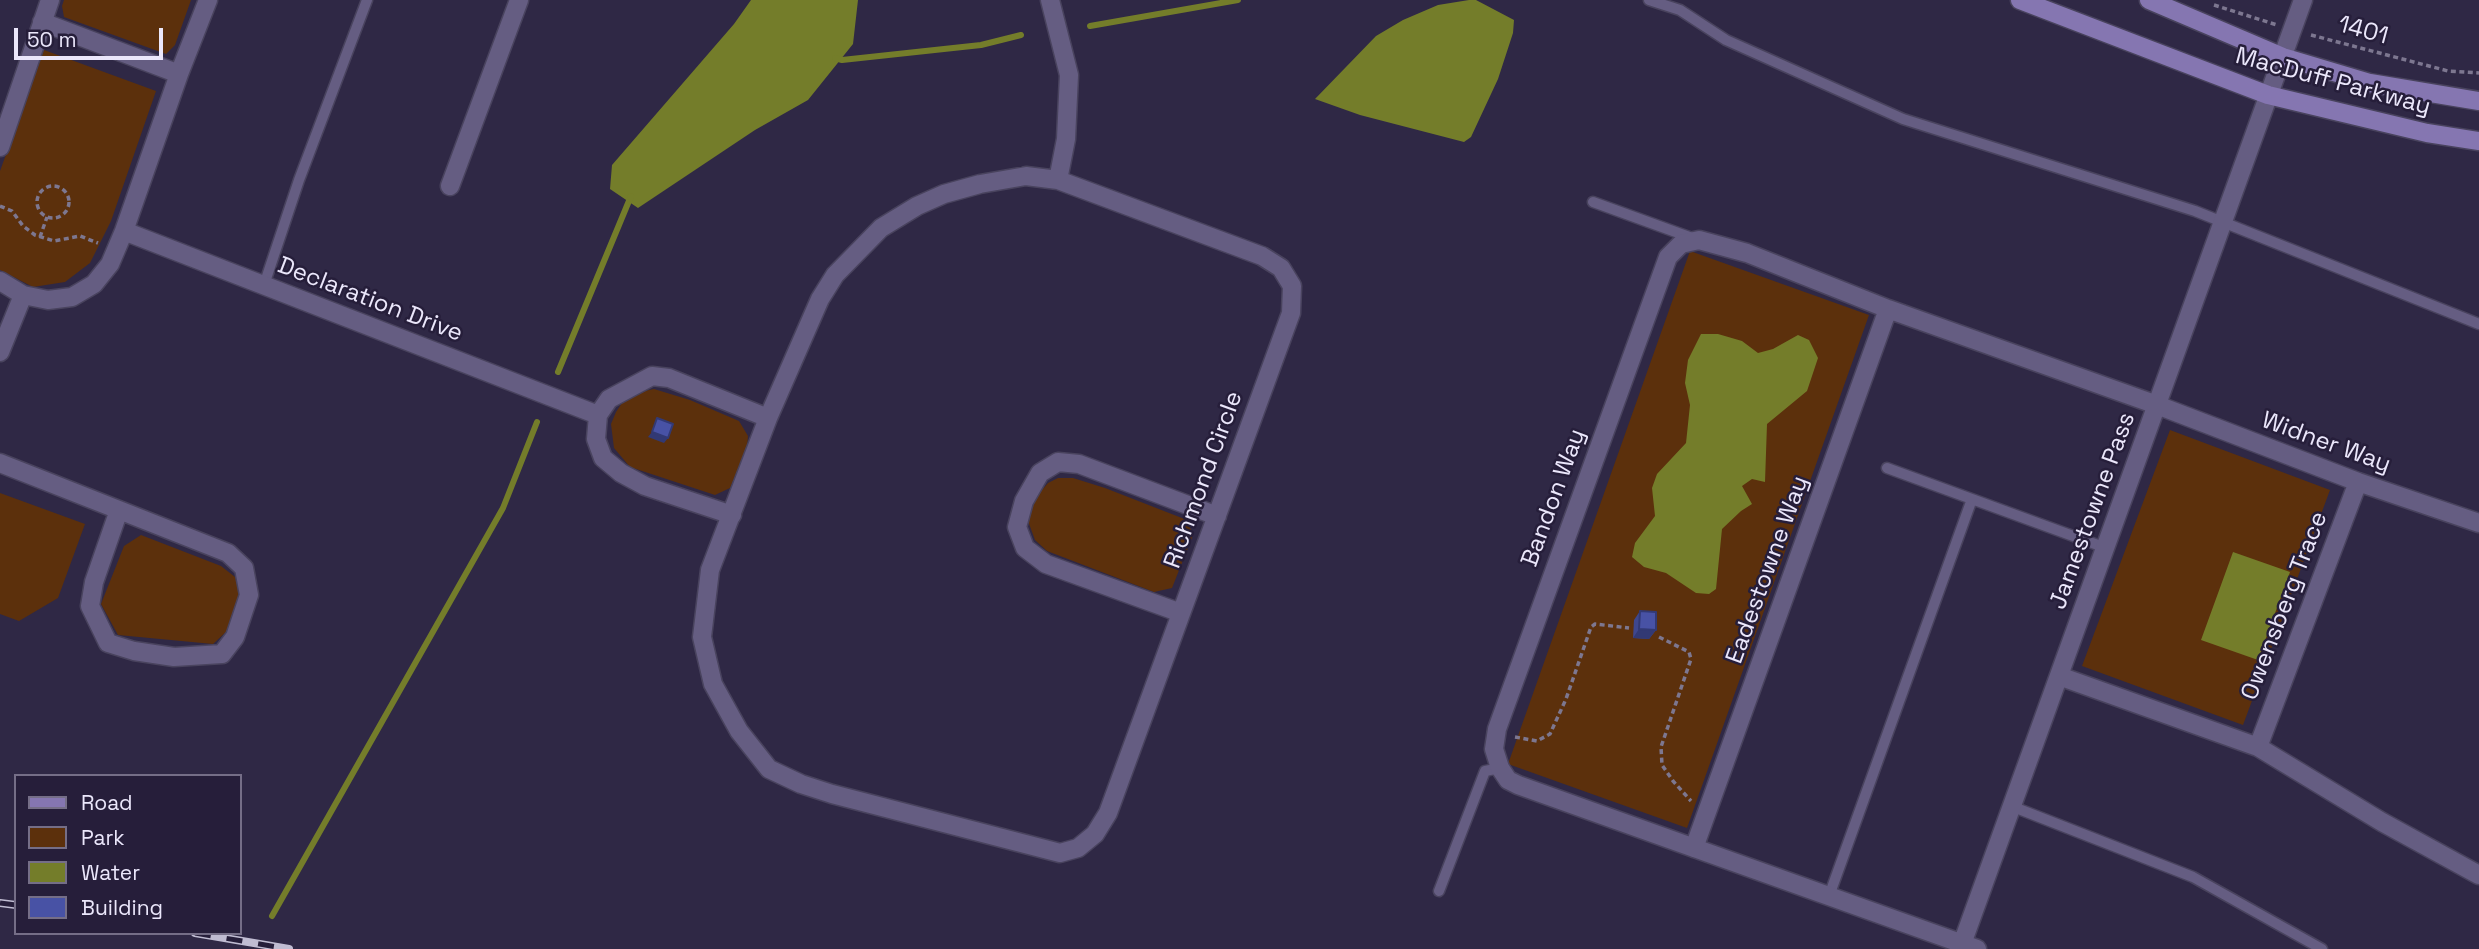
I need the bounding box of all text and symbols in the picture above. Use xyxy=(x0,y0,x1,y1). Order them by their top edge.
street label: 1401 xyxy=(2335,11,2391,51)
scale bar xyxy=(18,14,166,58)
text: 50 m xyxy=(27,26,77,53)
street label: MacDuff Parkway xyxy=(2232,42,2434,122)
street label: Declaration Drive xyxy=(273,251,467,349)
street label: Richmond Circle xyxy=(1159,388,1249,572)
street label: Widner Way xyxy=(2257,406,2395,480)
street label: Jamestowne Pass xyxy=(2044,409,2142,613)
street label: Bandon Way xyxy=(1516,425,1592,571)
street label: Eadestowne Way xyxy=(1721,472,1815,668)
street label: Owensberg Trace xyxy=(2236,508,2334,704)
legend xyxy=(14,774,242,935)
text: Road xyxy=(81,789,133,816)
text: Park xyxy=(81,824,125,851)
text: Water xyxy=(81,859,140,886)
text: Building xyxy=(81,894,163,921)

